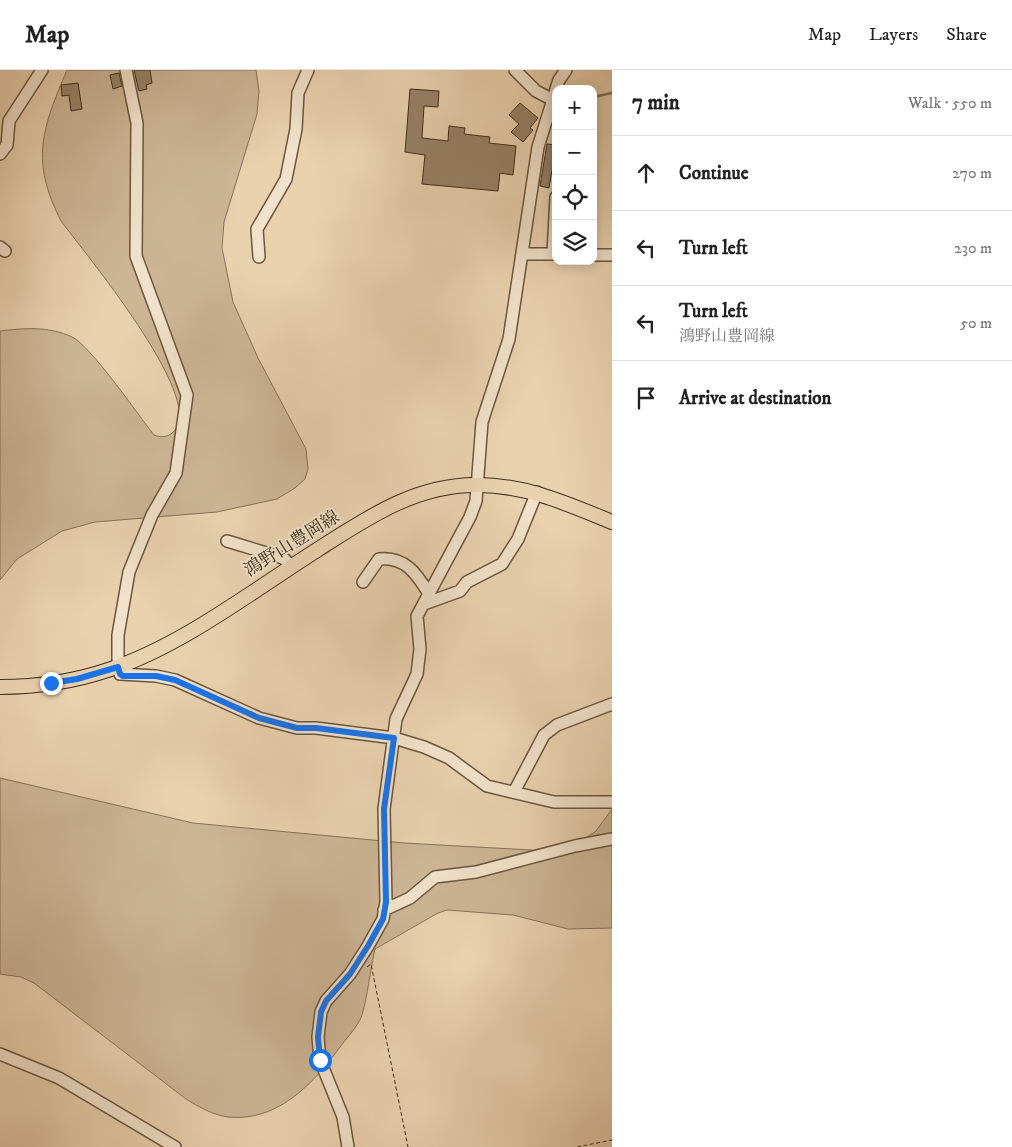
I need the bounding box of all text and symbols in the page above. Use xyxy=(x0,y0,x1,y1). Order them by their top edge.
text: Map xyxy=(25,20,69,50)
text: Map xyxy=(808,24,841,46)
text: Layers xyxy=(869,24,918,46)
text: Share xyxy=(946,24,987,46)
map controls xyxy=(552,85,597,265)
button: + xyxy=(552,85,597,130)
text: 7 min xyxy=(632,90,680,116)
text: Walk · 550 m xyxy=(908,93,992,113)
button: − xyxy=(552,130,597,175)
icon: ahead xyxy=(632,159,660,187)
text: Continue xyxy=(679,162,749,185)
text: 270 m xyxy=(952,163,992,183)
button: locate xyxy=(552,175,597,220)
button: layers xyxy=(552,220,597,265)
icon: left xyxy=(632,234,660,262)
text: Turn left xyxy=(679,237,748,260)
text: 230 m xyxy=(954,238,992,258)
text: Turn left xyxy=(679,300,748,323)
icon: left xyxy=(632,309,660,337)
text: 50 m xyxy=(960,313,992,333)
text: 鴻野山豊岡線 xyxy=(679,326,775,346)
icon: arrive xyxy=(632,384,660,412)
text: Arrive at destination xyxy=(679,387,831,410)
street label: 鴻野山豊岡線 xyxy=(240,506,344,582)
route end xyxy=(40,672,63,695)
route start xyxy=(309,1049,332,1072)

